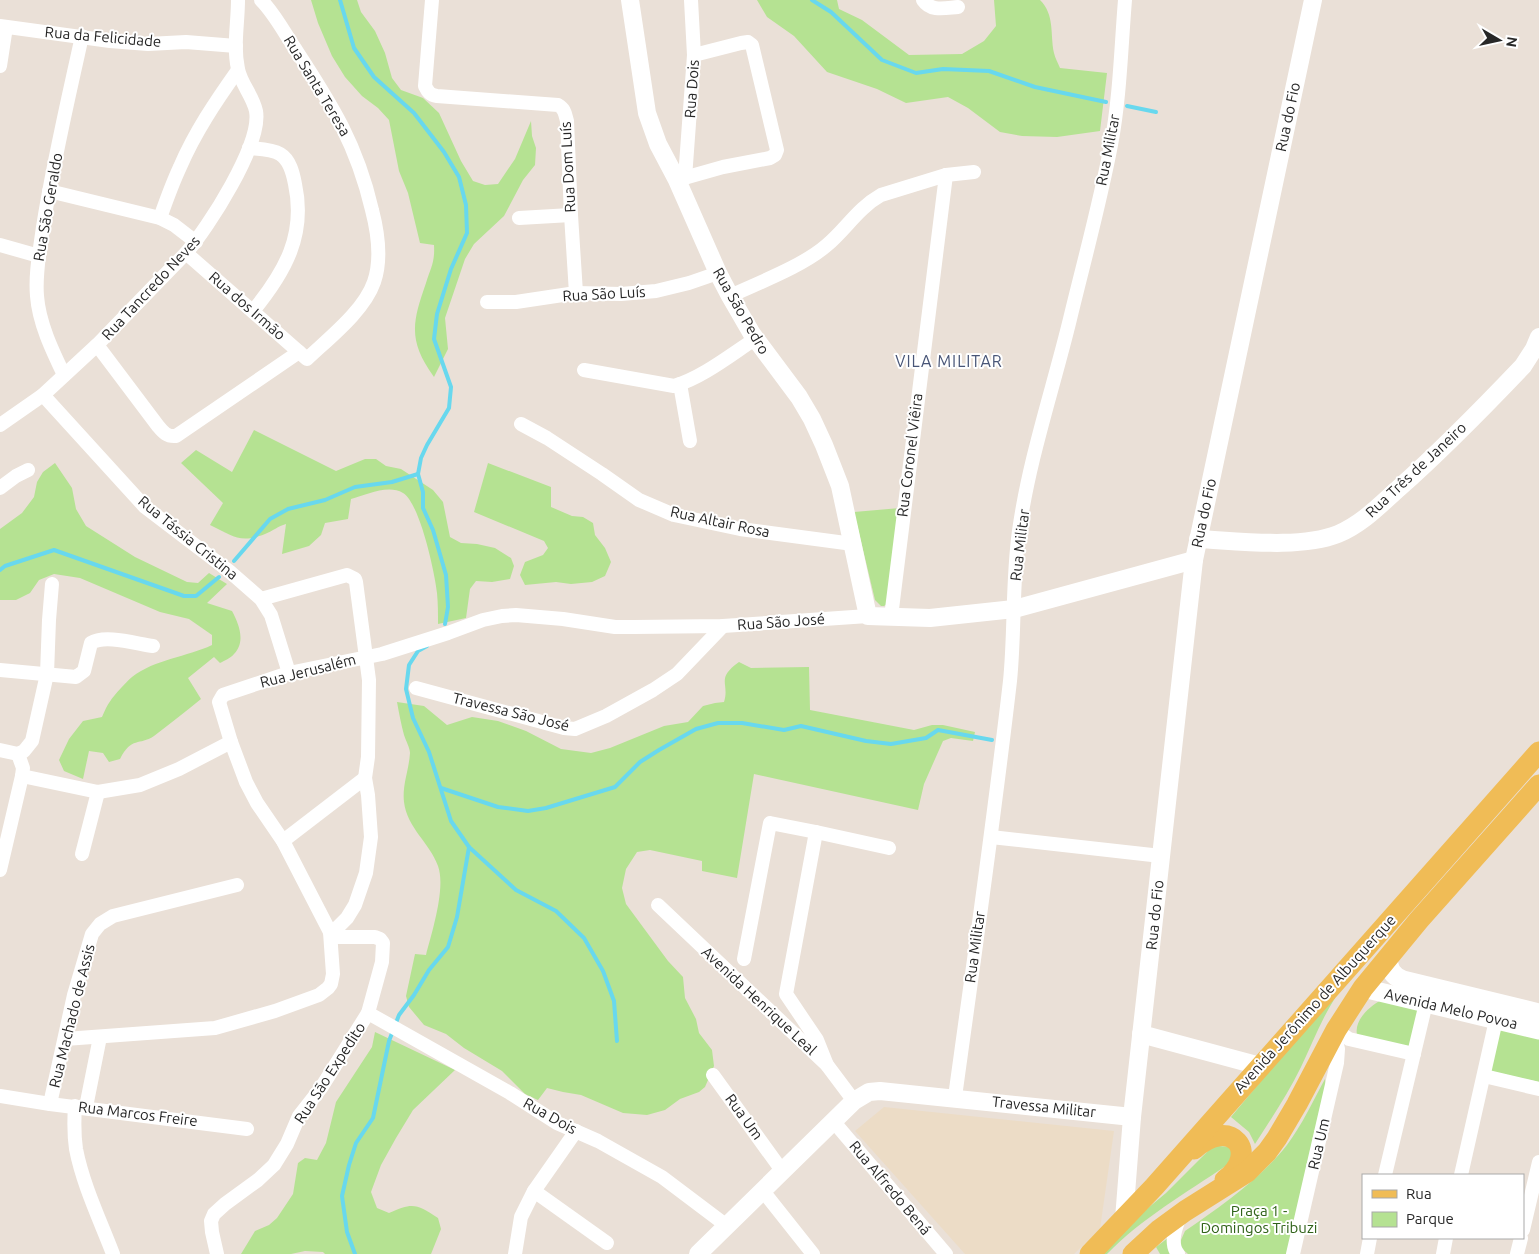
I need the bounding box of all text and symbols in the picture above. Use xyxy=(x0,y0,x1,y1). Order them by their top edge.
north arrow xyxy=(1474,15,1524,65)
street label: Rua da Felicidade xyxy=(44,23,162,50)
street label: Rua Santa Teresa xyxy=(281,32,354,139)
text: N xyxy=(1503,36,1521,48)
street label: Rua Dois xyxy=(681,59,702,119)
street label: Rua do Fio xyxy=(1272,81,1303,153)
street label: Rua Militar xyxy=(1092,112,1123,187)
street label: Rua Dom Luís xyxy=(557,121,578,213)
street label: Rua São Geraldo xyxy=(30,151,65,263)
street label: Rua Tancredo Neves xyxy=(98,232,203,343)
street label: Rua São Pedro xyxy=(710,264,773,357)
street label: Rua dos Irmão xyxy=(206,268,289,343)
street label: Rua São Luís xyxy=(562,283,646,304)
district label: VILA MILITAR xyxy=(895,352,1003,370)
street label: Rua Coronel Viêira xyxy=(893,392,926,518)
street label: Rua Três de Janeiro xyxy=(1362,419,1469,521)
street label: Rua do Fio xyxy=(1188,477,1219,549)
street label: Rua Tássia Cristina xyxy=(135,492,242,583)
street label: Rua Altair Rosa xyxy=(669,503,771,540)
street label: Rua Militar xyxy=(1007,508,1032,582)
street label: Rua São José xyxy=(737,610,825,633)
street label: Rua Jerusalém xyxy=(258,650,358,691)
street label: Travessa São José xyxy=(451,689,571,734)
street label: Rua do Fio xyxy=(1142,879,1167,951)
street label: Rua Militar xyxy=(961,910,988,984)
street label: Avenida Jerônimo de Albuquerque xyxy=(1230,911,1399,1096)
street label: Rua Machado de Assis xyxy=(45,942,98,1090)
street label: Avenida Henrique Leal xyxy=(699,943,820,1058)
street label: Avenida Melo Povoa xyxy=(1383,985,1519,1032)
street label: Rua São Expedito xyxy=(291,1019,369,1126)
street label: Rua Um xyxy=(722,1091,767,1143)
street label: Travessa Militar xyxy=(991,1093,1097,1120)
street label: Rua Dois xyxy=(521,1094,580,1137)
street label: Rua Marcos Freire xyxy=(77,1098,199,1129)
street label: Rua Um xyxy=(1304,1117,1333,1171)
street label: Rua Alfredo Bená xyxy=(846,1137,935,1238)
legend xyxy=(1362,1174,1524,1239)
text: Rua xyxy=(1406,1185,1432,1202)
park label: Praça 1 - Domingos Tribuzi xyxy=(1201,1202,1317,1236)
text: Parque xyxy=(1406,1210,1454,1227)

